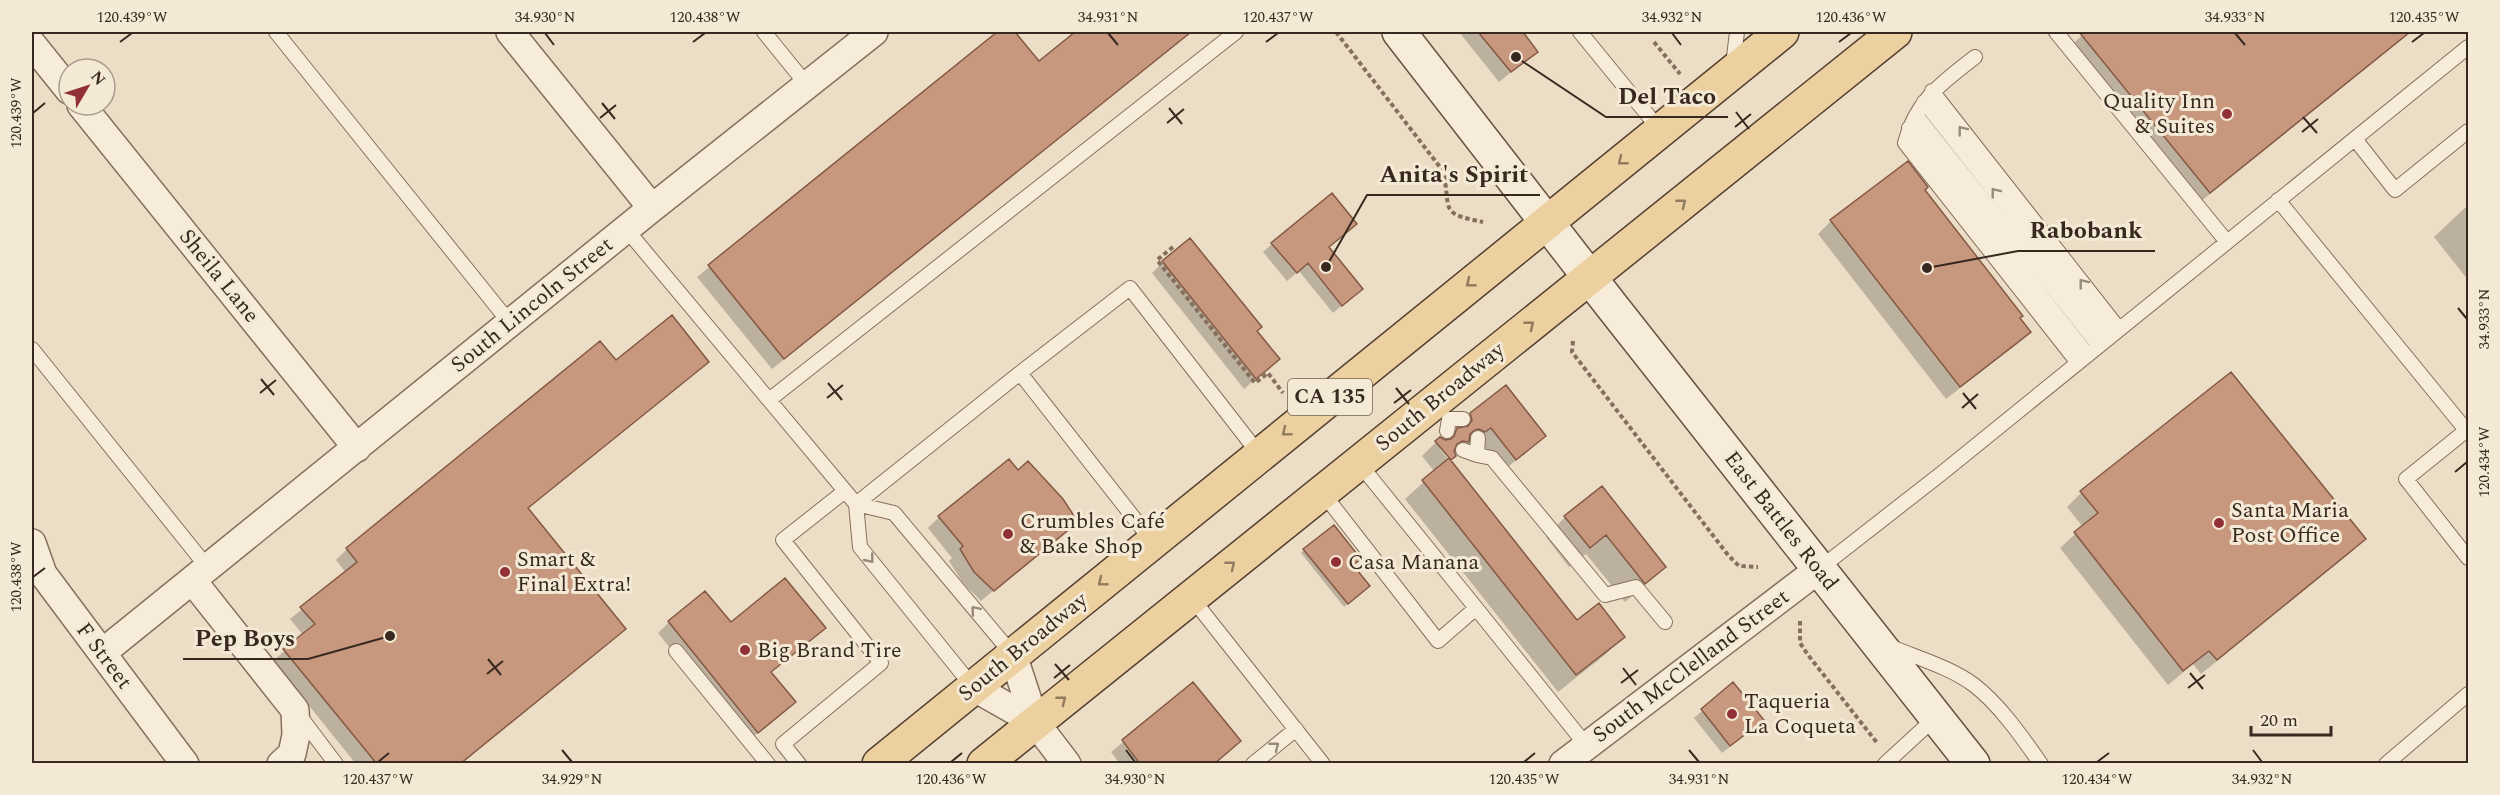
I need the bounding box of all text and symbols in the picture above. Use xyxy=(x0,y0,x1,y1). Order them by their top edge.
text: 120.439°W xyxy=(97,6,168,29)
text: 34.930°N xyxy=(515,6,575,29)
text: 120.438°W xyxy=(670,6,741,29)
text: 34.931°N xyxy=(1078,6,1138,29)
text: 120.437°W xyxy=(1243,6,1314,29)
text: 34.932°N xyxy=(1642,6,1702,29)
text: 120.436°W xyxy=(1816,6,1887,29)
text: 34.933°N xyxy=(2205,6,2265,29)
text: 120.435°W xyxy=(2389,6,2460,29)
north arrow xyxy=(57,57,117,117)
text: N xyxy=(84,66,111,91)
callout: Del Taco xyxy=(1606,75,1728,117)
text: 120.439°W xyxy=(5,77,28,148)
text: Del Taco xyxy=(1618,79,1716,115)
place label: Quality Inn & Suites xyxy=(2103,85,2215,143)
marker: Quality Inn & Suites xyxy=(2220,107,2234,121)
one-way arrow xyxy=(1959,126,1970,137)
callout: Anita's Spirit xyxy=(1367,153,1540,195)
one-way arrow xyxy=(1618,153,1629,164)
text: Anita's Spirit xyxy=(1380,157,1528,193)
one-way arrow xyxy=(1992,188,2003,199)
one-way arrow xyxy=(1675,199,1686,210)
callout: Rabobank xyxy=(2018,209,2155,251)
text: Rabobank xyxy=(2030,213,2143,249)
street label: Sheila Lane xyxy=(171,222,267,330)
street label: South Lincoln Street xyxy=(444,229,621,381)
one-way arrow xyxy=(1466,275,1477,286)
one-way arrow xyxy=(2080,279,2091,290)
text: 34.933°N xyxy=(2473,289,2496,349)
one-way arrow xyxy=(1523,321,1534,332)
street label: South Broadway xyxy=(1368,333,1513,460)
road number: CA 135 xyxy=(1288,379,1372,415)
one-way arrow xyxy=(1282,425,1293,436)
text: 120.434°W xyxy=(2473,426,2496,497)
street label: East Battles Road xyxy=(1716,444,1846,598)
place label: Santa Maria Post Office xyxy=(2231,494,2349,552)
place label: Crumbles Café & Bake Shop xyxy=(1020,505,1165,563)
marker: Santa Maria Post Office xyxy=(2212,516,2226,530)
marker: Crumbles Café & Bake Shop xyxy=(1001,527,1015,541)
text: 120.438°W xyxy=(5,541,28,612)
place label: Smart & Final Extra! xyxy=(517,543,631,601)
place label: Casa Manana xyxy=(1348,546,1479,579)
one-way arrow xyxy=(862,552,873,563)
marker: Casa Manana xyxy=(1329,555,1343,569)
one-way arrow xyxy=(1224,562,1235,573)
marker: Smart & Final Extra! xyxy=(498,565,512,579)
one-way arrow xyxy=(1098,575,1109,586)
street label: South McClelland Street xyxy=(1586,581,1797,751)
street label: South Broadway xyxy=(951,583,1096,710)
one-way arrow xyxy=(971,606,982,617)
street label: F Street xyxy=(68,615,140,697)
callout: Pep Boys xyxy=(183,617,308,659)
text: Pep Boys xyxy=(195,621,295,657)
place label: Big Brand Tire xyxy=(757,634,902,667)
marker: Big Brand Tire xyxy=(738,643,752,657)
place label: Taqueria La Coqueta xyxy=(1744,685,1856,743)
one-way arrow xyxy=(1055,697,1066,708)
scale bar xyxy=(2251,699,2330,737)
marker: Taqueria La Coqueta xyxy=(1725,707,1739,721)
text: 20 m xyxy=(2260,707,2298,734)
one-way arrow xyxy=(1268,743,1279,754)
text: 120.437°W xyxy=(343,768,414,791)
text: 34.929°N xyxy=(542,768,602,791)
text: 120.436°W xyxy=(916,768,987,791)
text: 34.930°N xyxy=(1105,768,1165,791)
text: 120.435°W xyxy=(1489,768,1560,791)
text: 34.931°N xyxy=(1669,768,1729,791)
text: 120.434°W xyxy=(2062,768,2133,791)
text: 34.932°N xyxy=(2232,768,2292,791)

